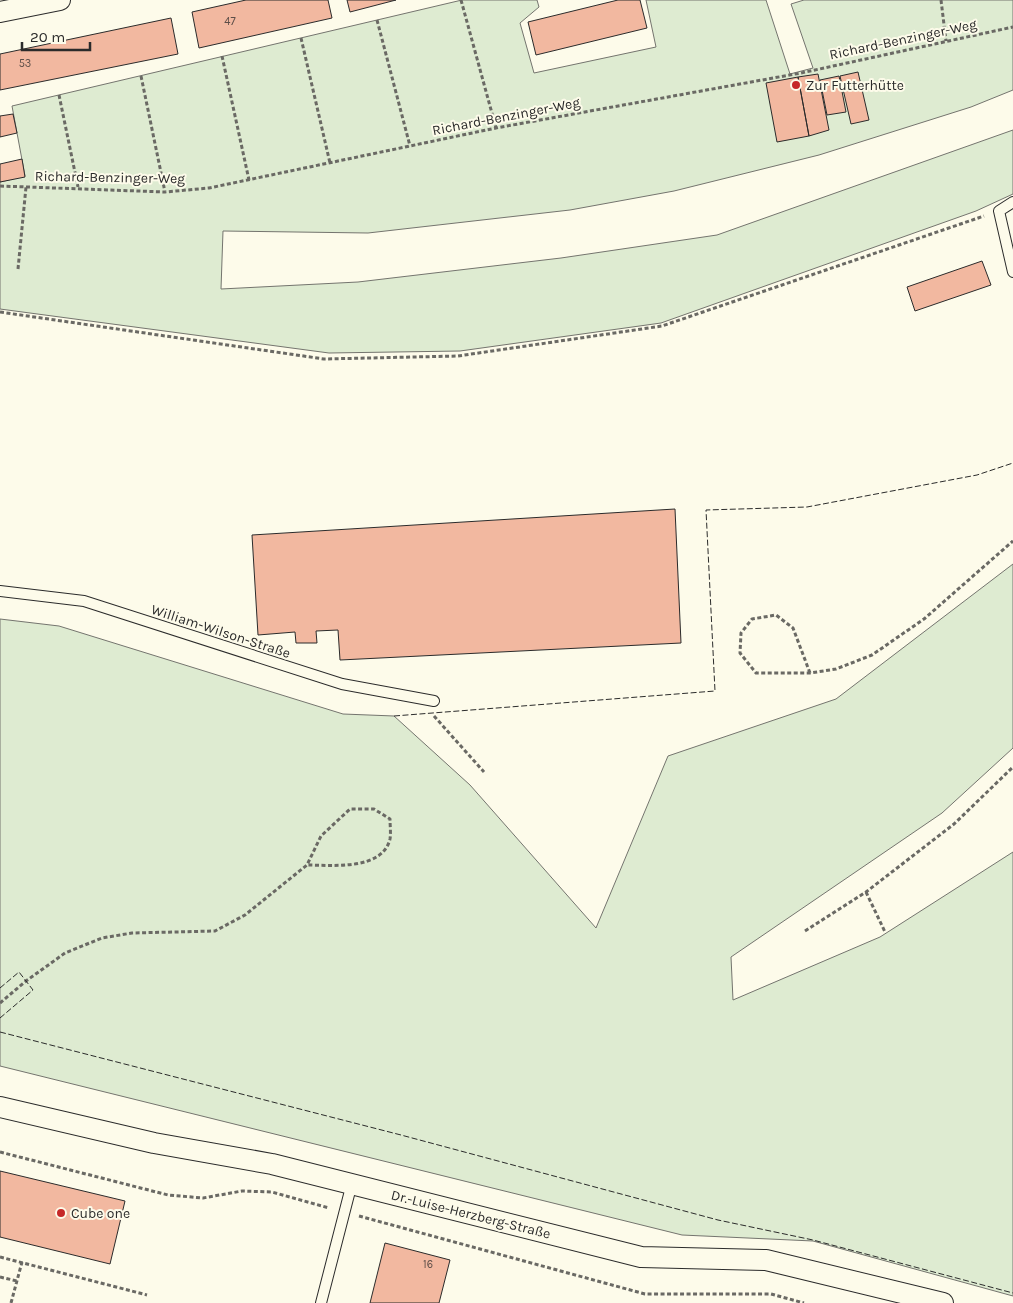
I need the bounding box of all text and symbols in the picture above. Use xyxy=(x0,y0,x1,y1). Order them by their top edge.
house number: 47 xyxy=(224,15,236,28)
street label: Richard-Benzinger-Weg xyxy=(828,16,978,63)
scale bar xyxy=(22,20,90,52)
text: 20 m xyxy=(30,28,65,46)
house number: 53 xyxy=(19,57,31,70)
place label: Zur Futterhütte xyxy=(806,77,904,94)
marker: Zur Futterhütte xyxy=(790,79,802,91)
street label: Richard-Benzinger-Weg xyxy=(431,94,581,139)
street label: Richard-Benzinger-Weg xyxy=(35,168,185,187)
street label: William-Wilson-Straße xyxy=(149,601,293,662)
street label: Dr.-Luise-Herzberg-Straße xyxy=(389,1186,552,1243)
place label: Cube one xyxy=(71,1205,130,1222)
marker: Cube one xyxy=(55,1207,67,1219)
house number: 16 xyxy=(423,1258,433,1271)

